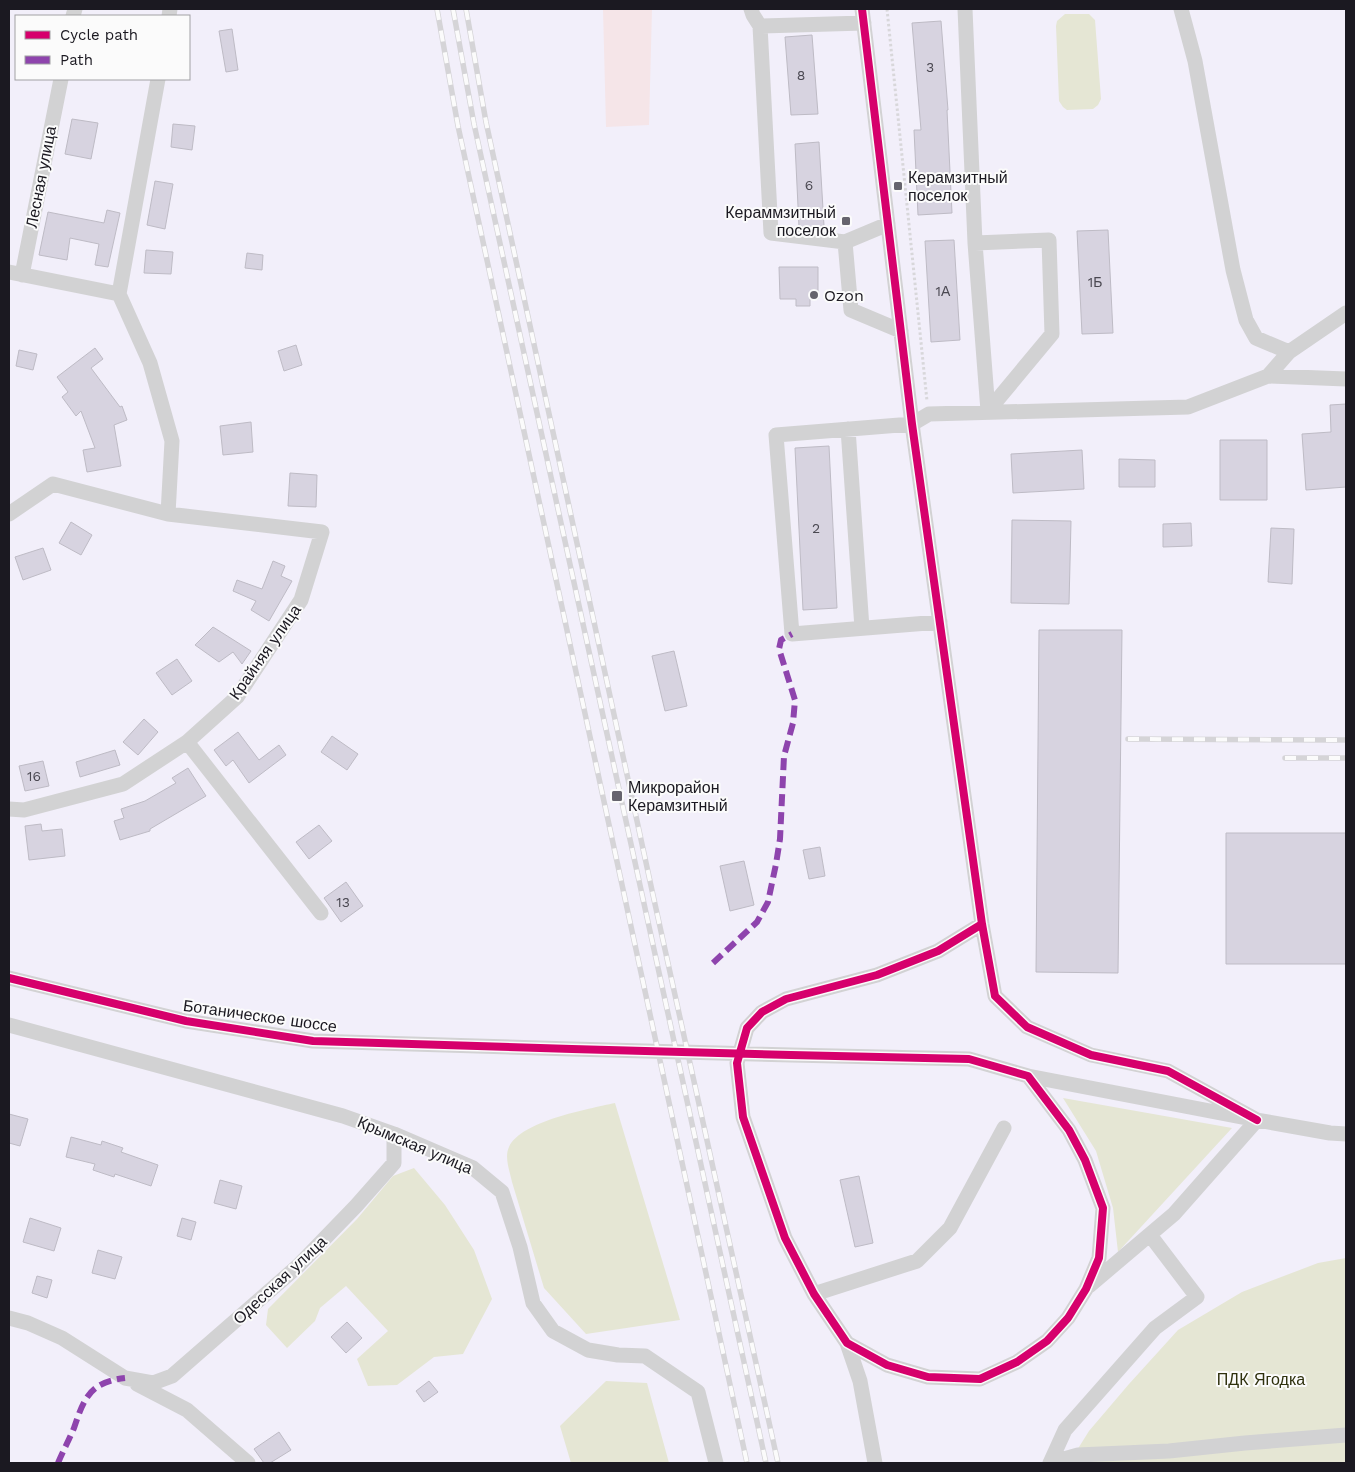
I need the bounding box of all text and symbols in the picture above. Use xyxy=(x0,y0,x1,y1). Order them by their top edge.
legend xyxy=(15,15,190,80)
text: Cycle path xyxy=(60,26,138,44)
text: Path xyxy=(60,51,93,69)
house number: 3 xyxy=(926,59,934,75)
house number: 8 xyxy=(797,67,805,83)
street label: Лесная улица xyxy=(22,124,60,229)
place label: Керамзитный поселок xyxy=(908,168,1008,205)
house number: 6 xyxy=(805,177,813,193)
marker: Керамзитный поселок xyxy=(892,180,904,192)
place label: Кераммзитный поселок xyxy=(725,203,837,240)
marker: Кераммзитный поселок xyxy=(840,215,852,227)
house number: 1Б xyxy=(1088,274,1102,290)
house number: 1А xyxy=(936,283,951,299)
place label: Ozon xyxy=(824,286,864,305)
marker: Ozon xyxy=(808,289,820,301)
house number: 2 xyxy=(812,520,820,536)
street label: Крайняя улица xyxy=(225,601,305,703)
house number: 16 xyxy=(27,768,41,784)
place label: Микрорайон Керамзитный xyxy=(628,778,728,815)
marker: Микрорайон Керамзитный xyxy=(610,789,624,803)
house number: 13 xyxy=(336,894,350,910)
street label: Ботаническое шоссе xyxy=(182,996,338,1036)
street label: Крымская улица xyxy=(355,1112,475,1178)
street label: Одесская улица xyxy=(229,1232,331,1328)
park label: ПДК Ягодка xyxy=(1217,1370,1305,1389)

